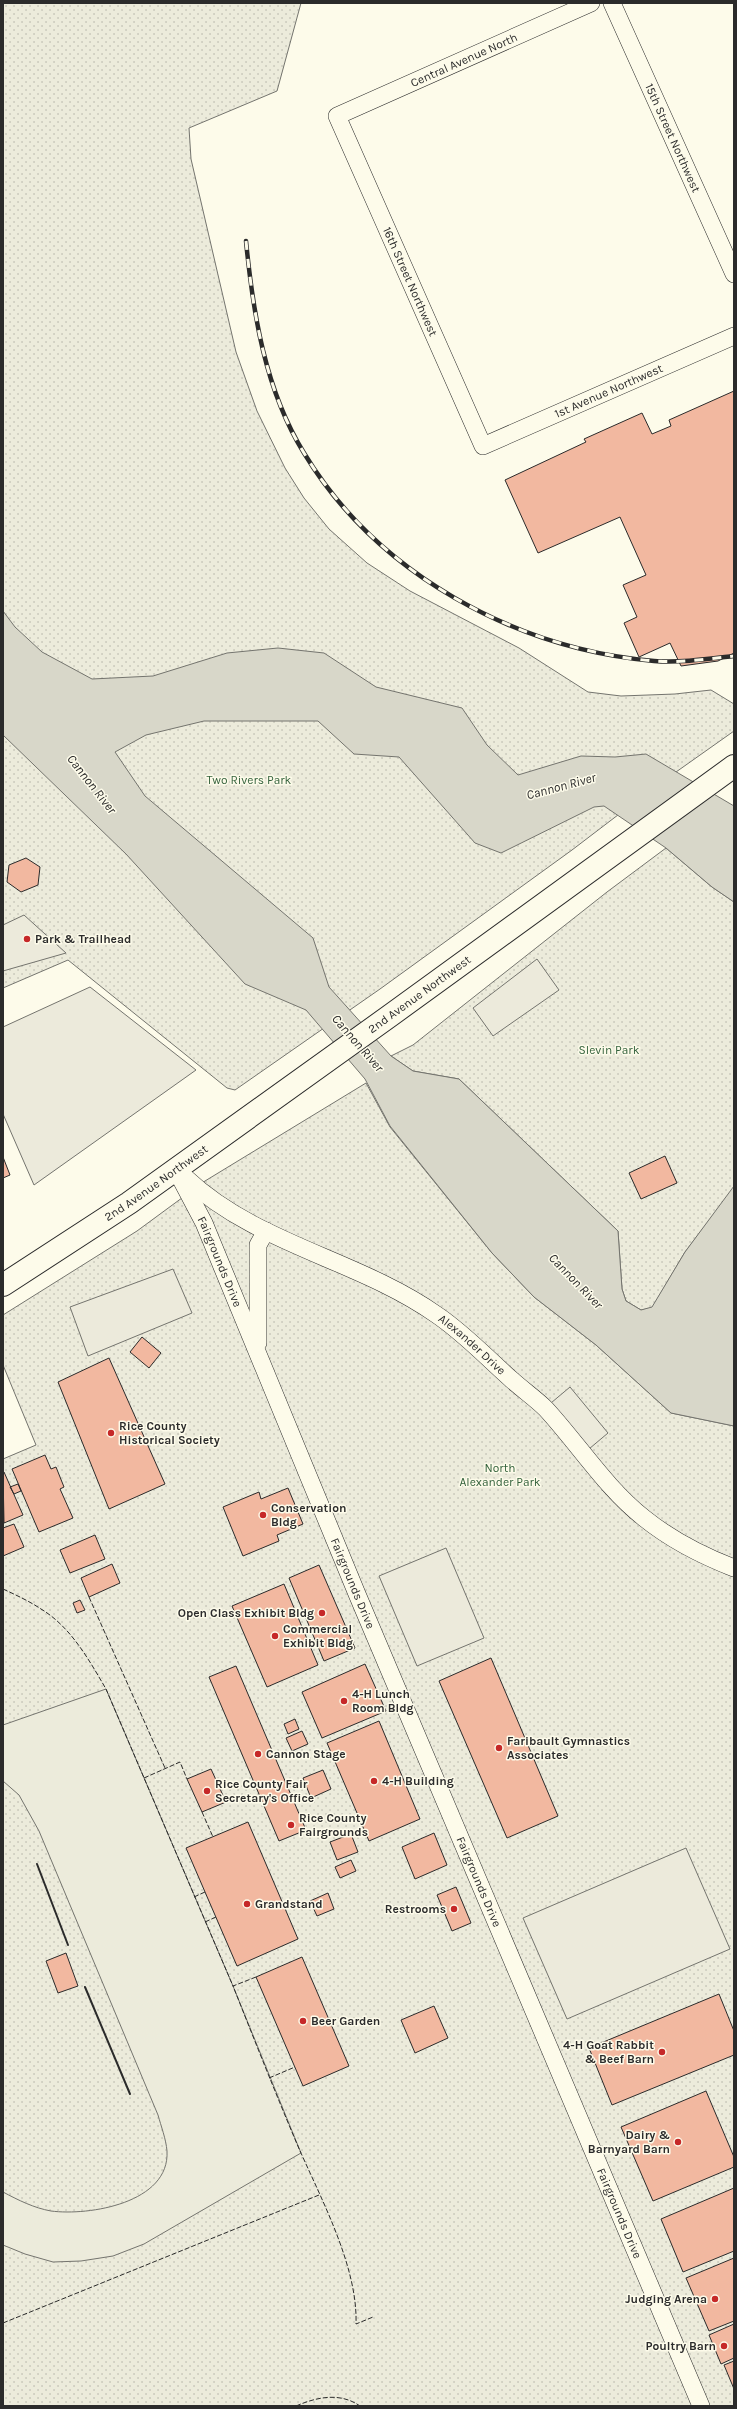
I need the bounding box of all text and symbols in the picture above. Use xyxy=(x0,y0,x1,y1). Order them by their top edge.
street label: Central Avenue North xyxy=(408,30,520,90)
street label: 15th Street Northwest xyxy=(642,81,704,195)
street label: 16th Street Northwest xyxy=(380,225,441,339)
street label: 1st Avenue Northwest xyxy=(552,361,665,421)
water label: Cannon River xyxy=(64,751,120,817)
water label: Cannon River xyxy=(525,769,598,802)
park label: Two Rivers Park xyxy=(207,773,292,787)
place label: Park & Trailhead xyxy=(35,932,131,946)
marker: Park & Trailhead xyxy=(22,934,32,944)
street label: 2nd Avenue Northwest xyxy=(365,952,474,1036)
water label: Cannon River xyxy=(329,1011,387,1075)
park label: Slevin Park xyxy=(579,1043,640,1057)
street label: 2nd Avenue Northwest xyxy=(102,1141,211,1224)
street label: Fairgrounds Drive xyxy=(195,1214,245,1309)
water label: Cannon River xyxy=(546,1250,606,1312)
street label: Alexander Drive xyxy=(436,1311,509,1378)
place label: Rice County Historical Society xyxy=(119,1419,220,1447)
marker: Rice County Historical Society xyxy=(106,1428,116,1438)
park label: North Alexander Park xyxy=(459,1461,541,1489)
place label: Conservation Bldg xyxy=(271,1501,346,1529)
marker: Conservation Bldg xyxy=(258,1510,268,1520)
street label: Fairgrounds Drive xyxy=(328,1536,378,1631)
place label: Open Class Exhibit Bldg xyxy=(178,1606,314,1620)
marker: Open Class Exhibit Bldg xyxy=(317,1608,327,1618)
place label: Commercial Exhibit Bldg xyxy=(283,1622,353,1650)
marker: Commercial Exhibit Bldg xyxy=(270,1631,280,1641)
place label: 4-H Lunch Room Bldg xyxy=(352,1687,414,1715)
marker: 4-H Lunch Room Bldg xyxy=(339,1696,349,1706)
place label: Faribault Gymnastics Associates xyxy=(507,1734,630,1762)
marker: Faribault Gymnastics Associates xyxy=(494,1743,504,1753)
place label: Cannon Stage xyxy=(266,1747,346,1761)
marker: Cannon Stage xyxy=(253,1749,263,1759)
place label: 4-H Building xyxy=(382,1774,454,1788)
marker: 4-H Building xyxy=(369,1776,379,1786)
place label: Rice County Fair Secretary's Office xyxy=(215,1777,314,1805)
marker: Rice County Fair Secretary's Office xyxy=(202,1786,212,1796)
place label: Rice County Fairgrounds xyxy=(299,1811,368,1839)
marker: Rice County Fairgrounds xyxy=(286,1820,296,1830)
street label: Fairgrounds Drive xyxy=(454,1834,504,1929)
place label: Grandstand xyxy=(255,1897,323,1911)
marker: Grandstand xyxy=(242,1899,252,1909)
place label: Restrooms xyxy=(385,1902,446,1916)
marker: Restrooms xyxy=(449,1904,459,1914)
place label: Beer Garden xyxy=(311,2014,380,2028)
marker: Beer Garden xyxy=(298,2016,308,2026)
place label: 4-H Goat Rabbit & Beef Barn xyxy=(563,2038,654,2066)
marker: 4-H Goat Rabbit & Beef Barn xyxy=(657,2047,667,2057)
place label: Dairy & Barnyard Barn xyxy=(588,2128,670,2156)
marker: Dairy & Barnyard Barn xyxy=(673,2137,683,2147)
street label: Fairgrounds Drive xyxy=(594,2166,645,2261)
place label: Judging Arena xyxy=(625,2292,707,2306)
marker: Judging Arena xyxy=(710,2294,720,2304)
place label: Poultry Barn xyxy=(646,2339,716,2353)
marker: Poultry Barn xyxy=(719,2341,729,2351)

